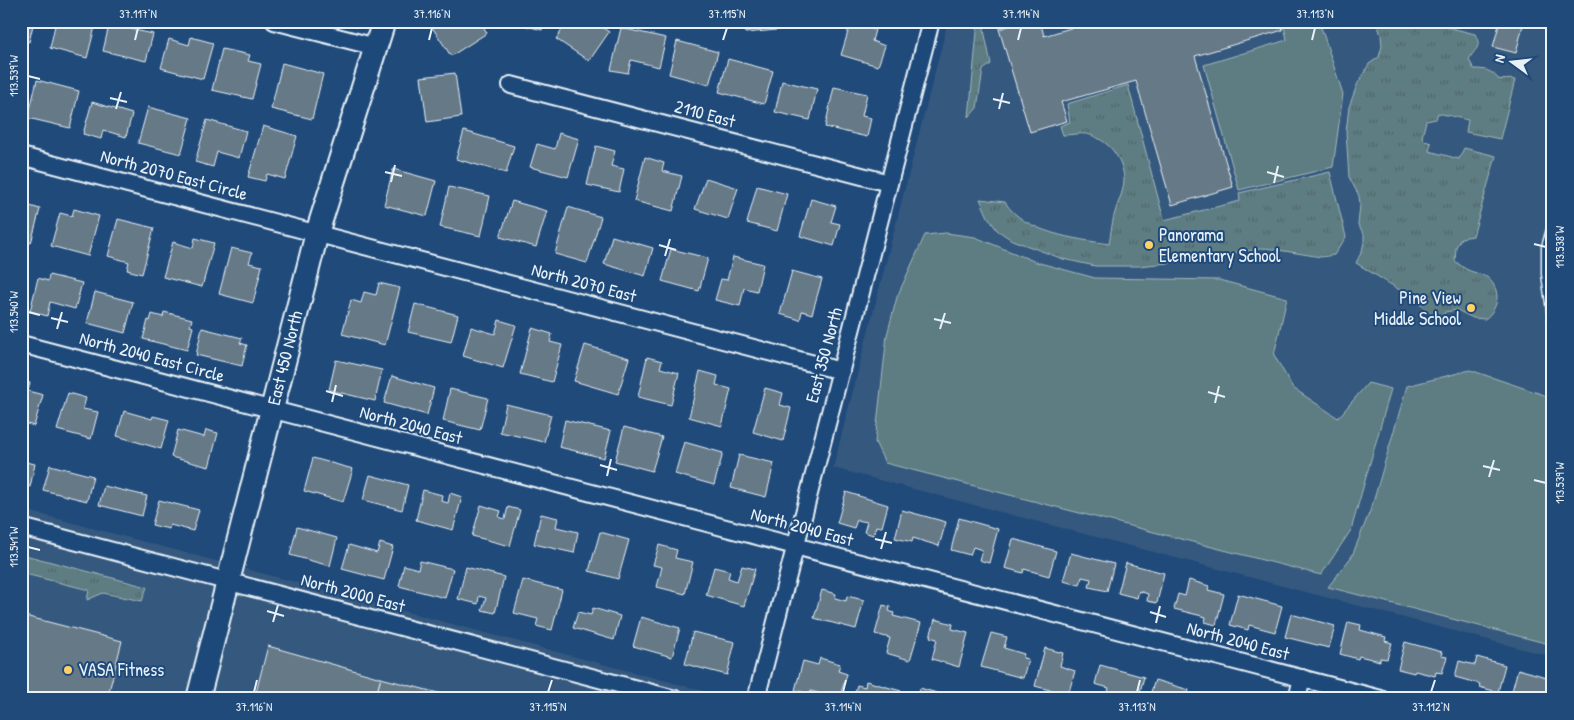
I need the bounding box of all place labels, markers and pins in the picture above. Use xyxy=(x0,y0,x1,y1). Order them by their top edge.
place label: Panorama Elementary School xyxy=(1159,222,1281,268)
marker: Panorama Elementary School xyxy=(1143,239,1155,251)
place label: Pine View Middle School xyxy=(1374,285,1461,331)
marker: Pine View Middle School xyxy=(1465,302,1477,314)
place label: VASA Fitness xyxy=(78,657,164,682)
marker: VASA Fitness xyxy=(62,664,74,676)

